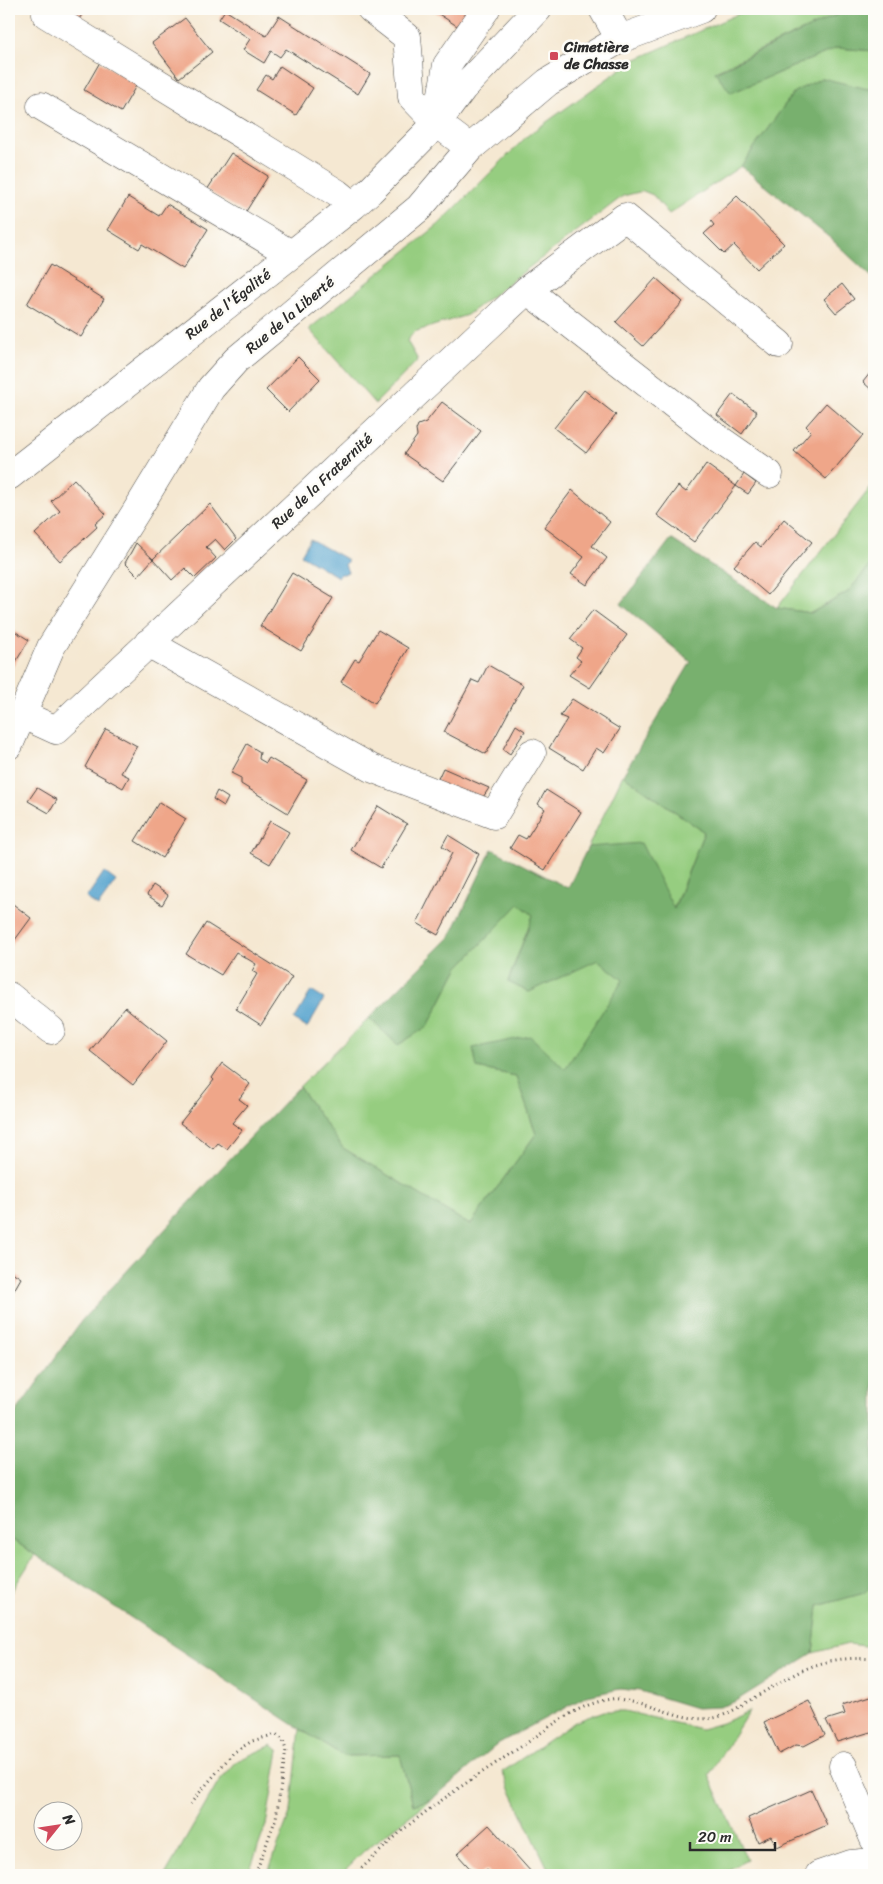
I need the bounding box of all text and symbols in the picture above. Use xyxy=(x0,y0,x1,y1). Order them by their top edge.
place label: Cimetière de Chasse xyxy=(563,34,629,77)
marker: Cimetière de Chasse xyxy=(548,50,560,62)
street label: Rue de l'Égalité xyxy=(179,262,277,346)
street label: Rue de la Liberté xyxy=(239,269,341,360)
street label: Rue de la Fraternité xyxy=(265,426,379,535)
north arrow xyxy=(32,1802,82,1852)
text: N xyxy=(55,1808,82,1830)
scale bar xyxy=(690,1819,776,1851)
text: 20 m xyxy=(698,1824,732,1850)

